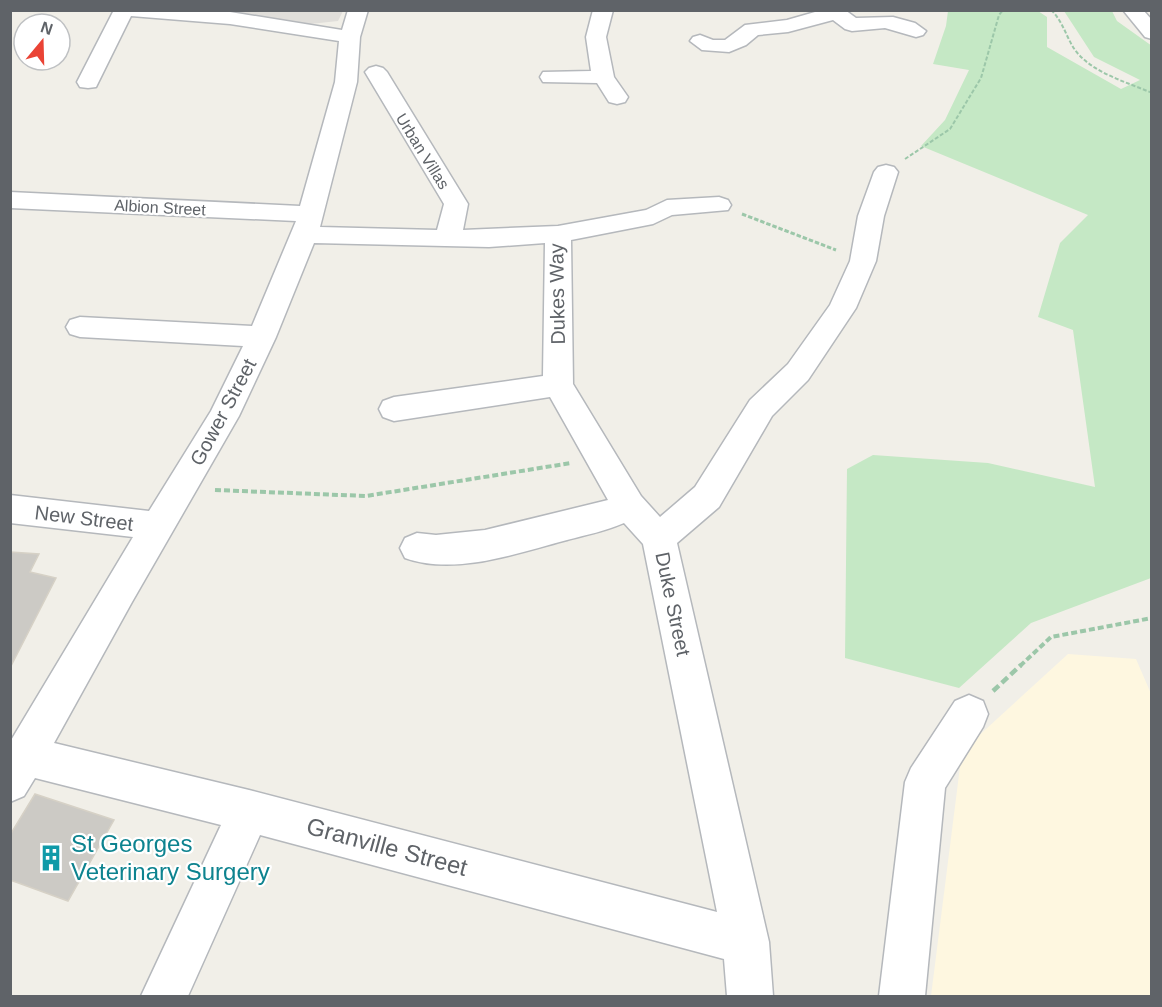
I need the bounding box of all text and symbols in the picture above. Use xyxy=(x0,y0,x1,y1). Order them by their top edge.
north arrow xyxy=(12,12,72,72)
text: N xyxy=(38,18,55,38)
street label: Urban Villas xyxy=(393,110,453,192)
street label: Albion Street xyxy=(114,197,207,218)
street label: Dukes Way xyxy=(545,243,569,345)
street label: Gower Street xyxy=(186,354,261,469)
street label: New Street xyxy=(34,501,135,535)
street label: Duke Street xyxy=(651,550,695,658)
street label: Granville Street xyxy=(304,812,471,881)
place label: St Georges Veterinary Surgery xyxy=(71,830,270,885)
building icon: St Georges Veterinary Surgery xyxy=(36,843,66,873)

